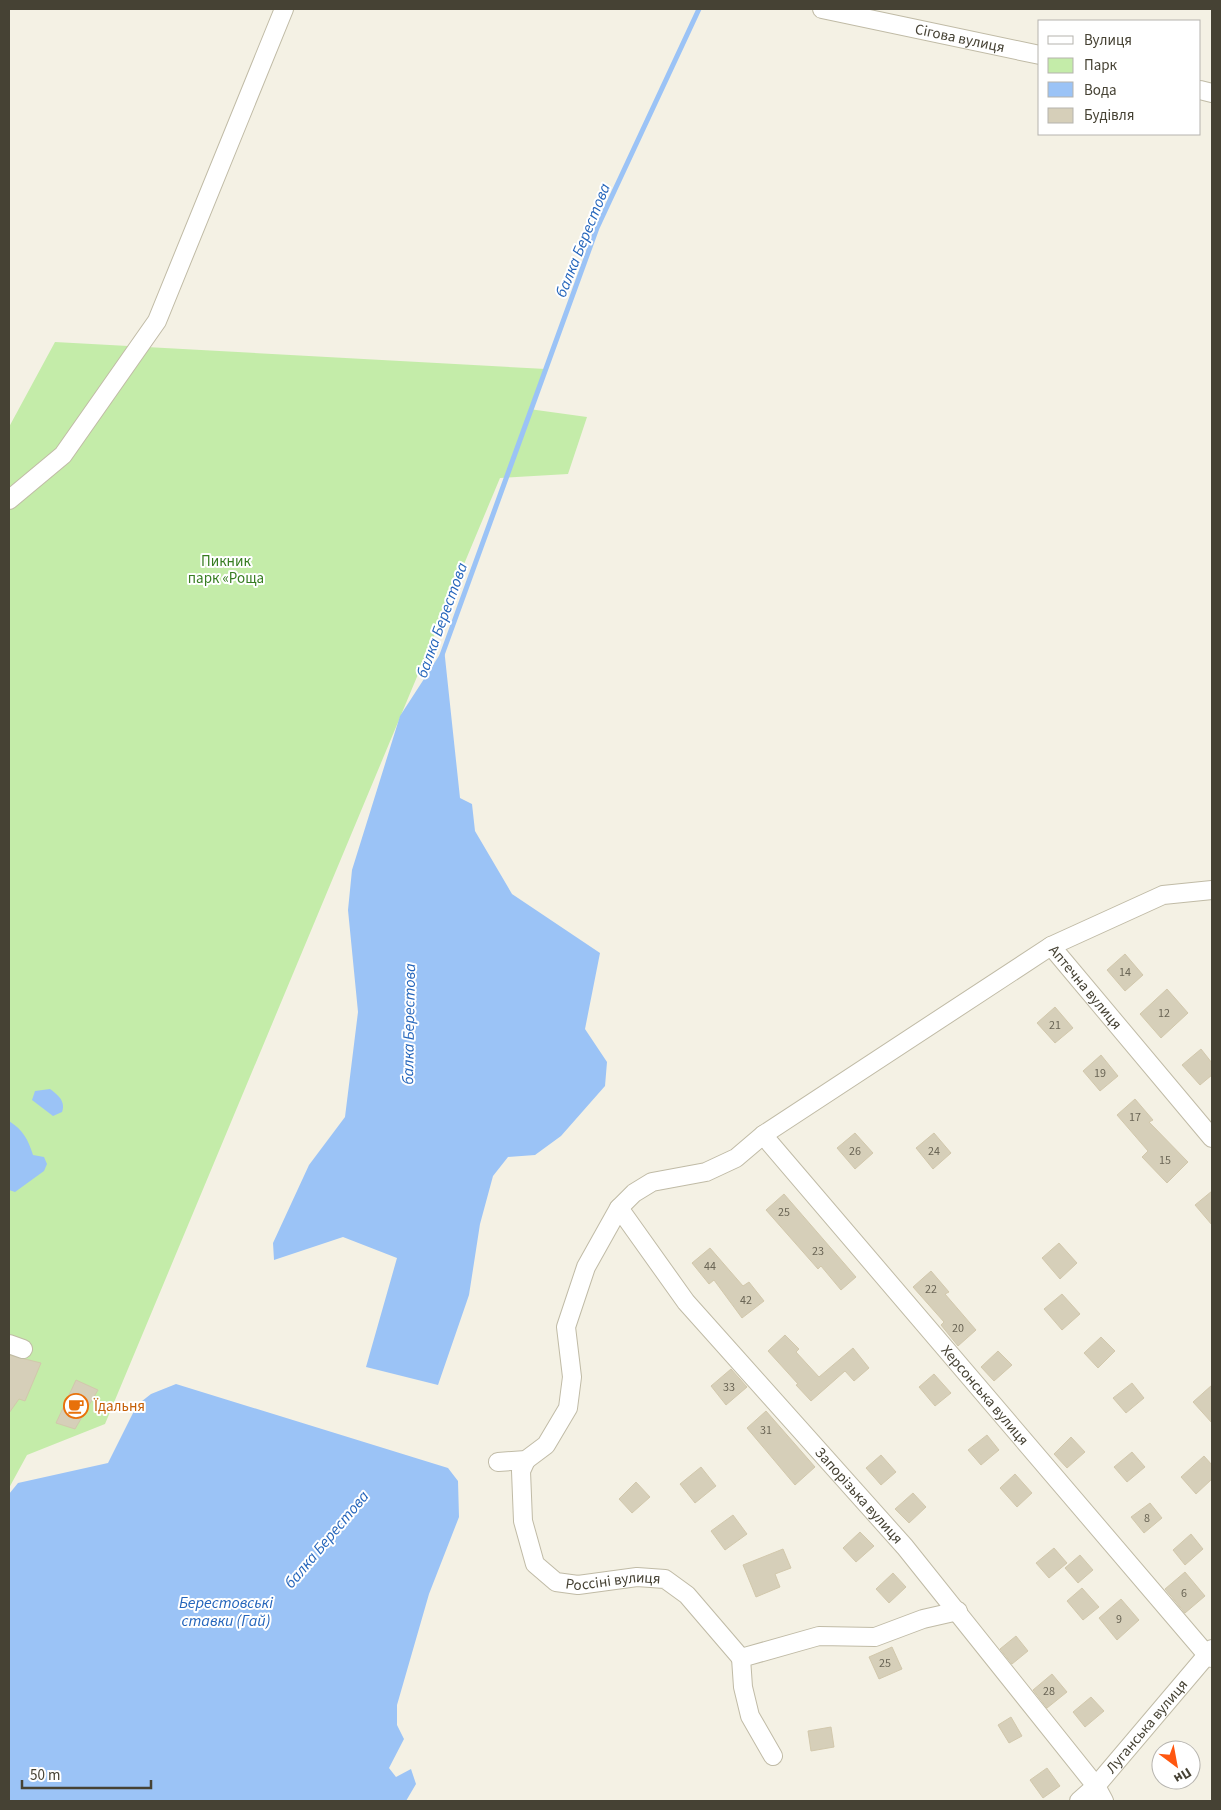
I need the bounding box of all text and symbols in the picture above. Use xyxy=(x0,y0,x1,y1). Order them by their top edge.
street label: Сігова вулиця xyxy=(913,19,1007,58)
legend xyxy=(1038,20,1201,135)
text: Вулиця xyxy=(1084,30,1132,51)
text: Парк xyxy=(1084,55,1118,76)
text: Вода xyxy=(1084,80,1117,101)
text: Будівля xyxy=(1084,105,1134,126)
water label: балка Берестова xyxy=(550,180,616,301)
park label: Пикник парк «Роща xyxy=(188,551,264,589)
water label: балка Берестова xyxy=(411,559,473,681)
street label: Аптечна вулиця xyxy=(1044,941,1127,1034)
water label: балка Берестова xyxy=(397,963,421,1085)
house number: 14 xyxy=(1119,964,1131,981)
house number: 12 xyxy=(1158,1005,1170,1022)
house number: 21 xyxy=(1049,1017,1061,1034)
house number: 19 xyxy=(1094,1065,1106,1082)
house number: 17 xyxy=(1129,1109,1141,1126)
house number: 26 xyxy=(849,1143,861,1160)
house number: 24 xyxy=(928,1143,940,1160)
house number: 15 xyxy=(1159,1152,1171,1169)
house number: 25 xyxy=(778,1204,790,1221)
house number: 23 xyxy=(812,1243,824,1260)
house number: 44 xyxy=(704,1258,716,1275)
house number: 22 xyxy=(925,1281,937,1298)
house number: 42 xyxy=(740,1292,752,1309)
house number: 20 xyxy=(952,1320,964,1337)
street label: Херсонська вулиця xyxy=(936,1341,1033,1450)
house number: 33 xyxy=(723,1379,735,1396)
cafe icon: Їдальня xyxy=(63,1393,89,1419)
place label: Їдальня xyxy=(93,1396,145,1417)
house number: 31 xyxy=(760,1422,772,1439)
street label: Запорізька вулиця xyxy=(810,1443,908,1549)
water label: балка Берестова xyxy=(279,1486,374,1593)
house number: 8 xyxy=(1144,1510,1150,1527)
street label: Россіні вулиця xyxy=(564,1567,661,1596)
house number: 6 xyxy=(1181,1585,1187,1602)
water label: Берестовські ставки (Гай) xyxy=(179,1592,273,1632)
house number: 9 xyxy=(1116,1611,1122,1628)
house number: 25 xyxy=(879,1655,891,1672)
street label: Луганська вулиця xyxy=(1101,1675,1193,1778)
house number: 28 xyxy=(1043,1683,1055,1700)
north arrow xyxy=(1151,1740,1201,1790)
scale bar xyxy=(22,1758,151,1790)
text: Пн xyxy=(1170,1762,1195,1788)
text: 50 m xyxy=(30,1765,60,1786)

